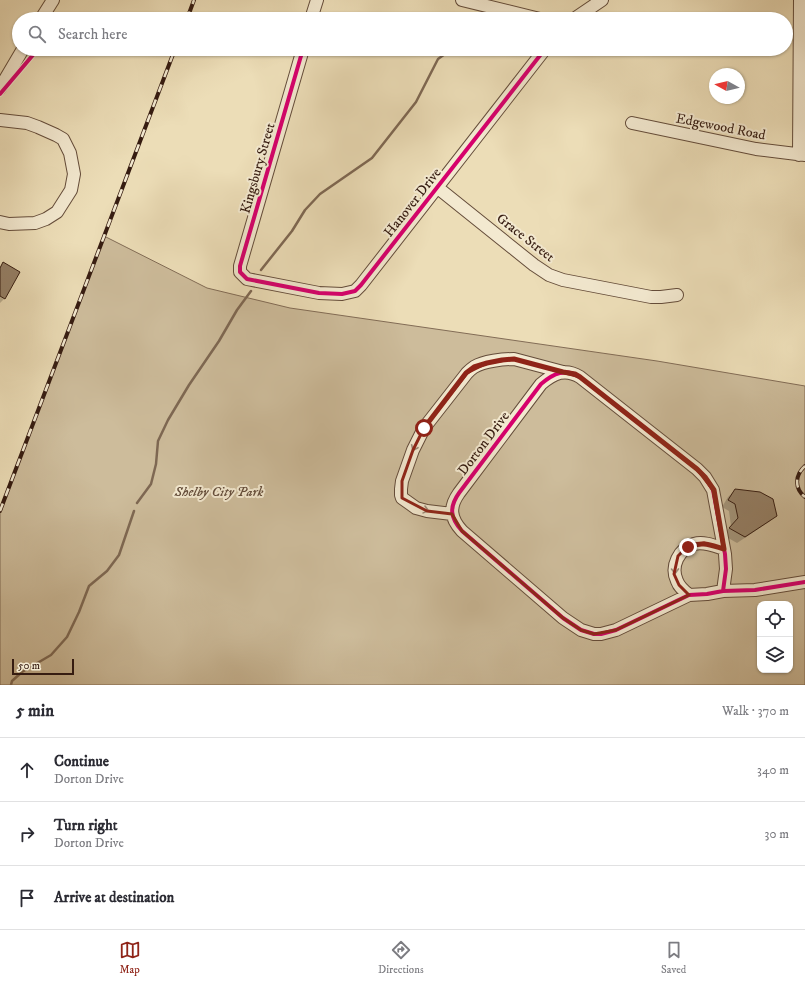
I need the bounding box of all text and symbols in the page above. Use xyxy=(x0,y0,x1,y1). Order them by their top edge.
search box xyxy=(12,12,793,56)
icon: search xyxy=(26,23,48,45)
text: Search here xyxy=(58,25,127,44)
north arrow xyxy=(709,68,745,104)
street label: Edgewood Road xyxy=(674,109,767,145)
street label: Kingsbury Street xyxy=(236,120,280,216)
street label: Hanover Drive xyxy=(380,164,446,241)
street label: Grace Street xyxy=(493,209,558,266)
street label: Dorton Drive xyxy=(454,408,514,479)
route start xyxy=(415,419,433,437)
one-way arrow xyxy=(411,444,419,451)
park label: Shelby City Park xyxy=(174,483,264,501)
one-way arrow xyxy=(423,506,429,514)
route end xyxy=(679,538,697,556)
one-way arrow xyxy=(671,568,679,574)
map controls xyxy=(757,601,793,673)
button: locate xyxy=(757,601,793,637)
button: layers xyxy=(757,637,793,673)
scale bar xyxy=(12,657,74,676)
text: 50 m xyxy=(18,659,40,673)
text: 5 min xyxy=(16,700,54,722)
text: Walk · 370 m xyxy=(722,703,789,719)
text: Continue xyxy=(54,752,109,771)
icon: ahead xyxy=(16,759,38,781)
text: 340 m xyxy=(757,762,789,778)
text: Dorton Drive xyxy=(54,771,124,787)
text: Turn right xyxy=(54,816,117,835)
icon: right xyxy=(16,823,38,845)
text: 30 m xyxy=(765,826,789,842)
text: Dorton Drive xyxy=(54,835,124,851)
icon: arrive xyxy=(16,887,38,909)
text: Arrive at destination xyxy=(54,888,174,907)
tab: Map xyxy=(119,939,141,977)
tab: Directions xyxy=(378,939,424,977)
tab: Saved xyxy=(661,939,686,977)

